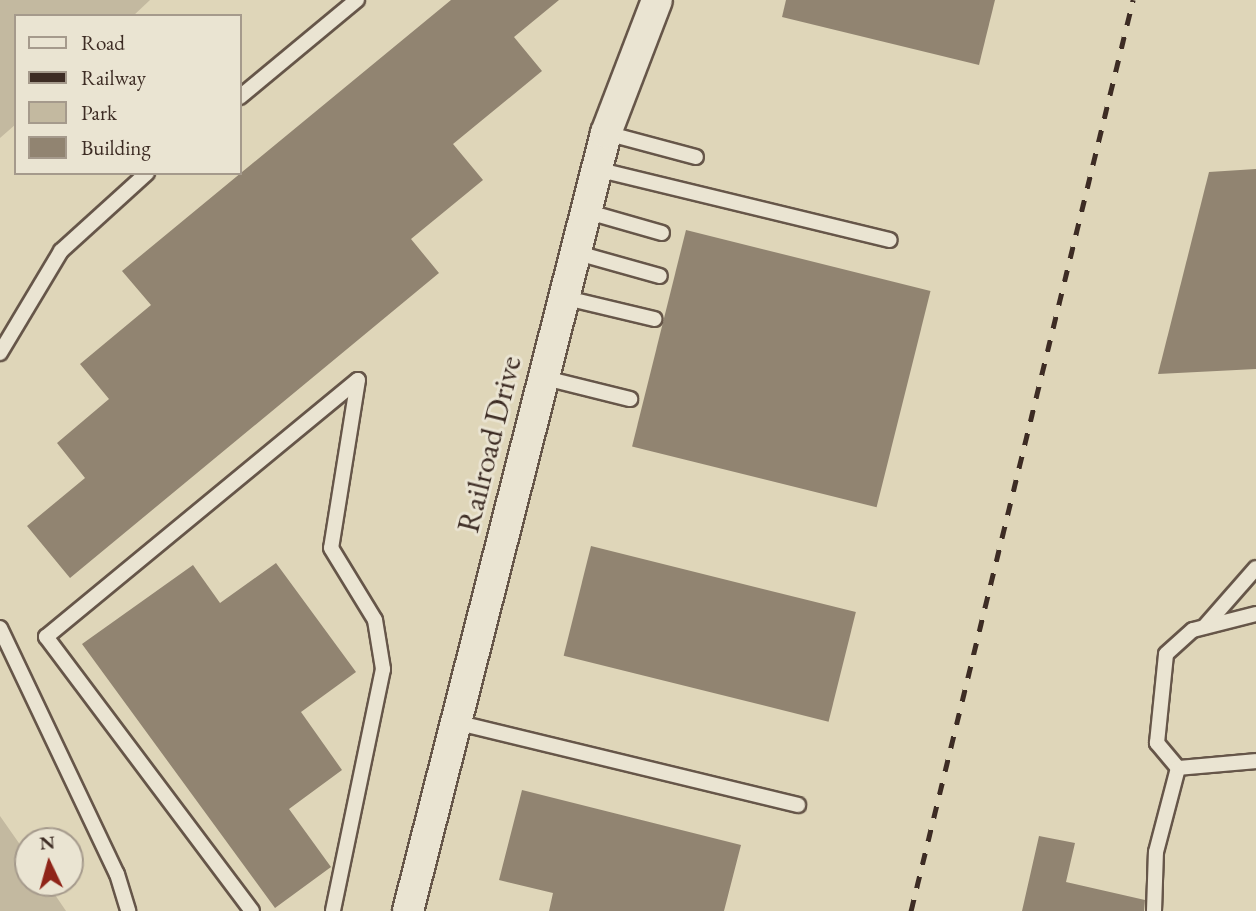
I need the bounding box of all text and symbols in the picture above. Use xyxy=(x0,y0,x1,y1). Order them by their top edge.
legend xyxy=(14,14,242,175)
text: Road xyxy=(81,29,125,56)
text: Railway xyxy=(81,64,146,91)
text: Park xyxy=(81,99,117,126)
text: Building xyxy=(81,134,151,161)
street label: Railroad Drive xyxy=(449,352,529,536)
north arrow xyxy=(14,827,84,897)
text: N xyxy=(39,829,56,856)

